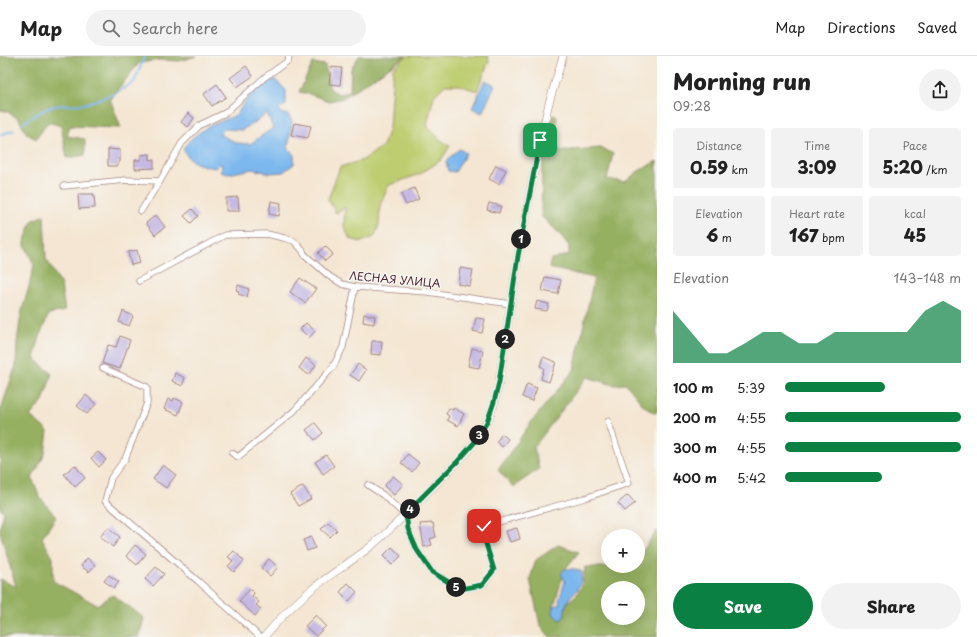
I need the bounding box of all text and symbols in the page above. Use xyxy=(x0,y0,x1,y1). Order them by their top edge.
search box xyxy=(86,10,366,46)
text: Map xyxy=(20,14,62,42)
text: Search here xyxy=(132,16,218,39)
icon: search xyxy=(100,17,122,39)
text: Map xyxy=(775,17,805,38)
text: Directions xyxy=(827,17,895,38)
text: Saved xyxy=(917,17,957,38)
text: Morning run xyxy=(673,64,811,97)
button: share xyxy=(919,69,961,111)
text: 09:28 xyxy=(673,96,711,115)
pin xyxy=(523,123,557,157)
icon: arrive xyxy=(529,129,551,151)
text: Distance xyxy=(696,137,742,154)
text: Time xyxy=(804,137,830,154)
text: Pace xyxy=(903,137,927,154)
text: 0.59 xyxy=(690,154,728,180)
text: 3:09 xyxy=(798,154,836,180)
text: 5:20 xyxy=(883,154,923,180)
text: km xyxy=(728,161,748,178)
text: /km xyxy=(923,161,947,178)
text: Elevation xyxy=(695,205,743,222)
text: Heart rate xyxy=(789,205,845,222)
text: kcal xyxy=(904,205,926,222)
text: 6 xyxy=(706,222,718,248)
text: 167 xyxy=(789,222,819,248)
text: 45 xyxy=(904,222,926,248)
pin: 1 xyxy=(511,229,531,249)
text: m xyxy=(718,229,732,246)
text: bpm xyxy=(819,229,845,246)
text: 1 xyxy=(518,230,524,247)
street label: ЛЕСНАЯ УЛИЦА xyxy=(349,267,442,292)
text: Elevation xyxy=(673,268,729,287)
text: 143–148 m xyxy=(893,268,961,287)
pin: 2 xyxy=(495,329,515,349)
text: 2 xyxy=(501,330,509,347)
text: 100 m xyxy=(673,378,714,397)
text: 5:39 xyxy=(737,378,765,397)
text: 200 m xyxy=(673,408,717,427)
text: 4:55 xyxy=(737,408,766,427)
pin: 3 xyxy=(469,425,489,445)
text: 3 xyxy=(475,426,483,443)
text: 300 m xyxy=(673,438,717,457)
text: 4:55 xyxy=(737,438,766,457)
text: 400 m xyxy=(673,468,717,487)
text: 5:42 xyxy=(737,468,766,487)
pin: 4 xyxy=(400,499,420,519)
text: 4 xyxy=(406,500,414,517)
pin xyxy=(467,509,501,543)
icon: check xyxy=(473,515,495,537)
map controls xyxy=(601,529,645,625)
button: + xyxy=(601,529,645,573)
pin: 5 xyxy=(446,577,466,597)
text: 5 xyxy=(452,578,460,595)
button: − xyxy=(601,581,645,625)
button: Save xyxy=(673,583,813,629)
button: Share xyxy=(821,583,961,629)

